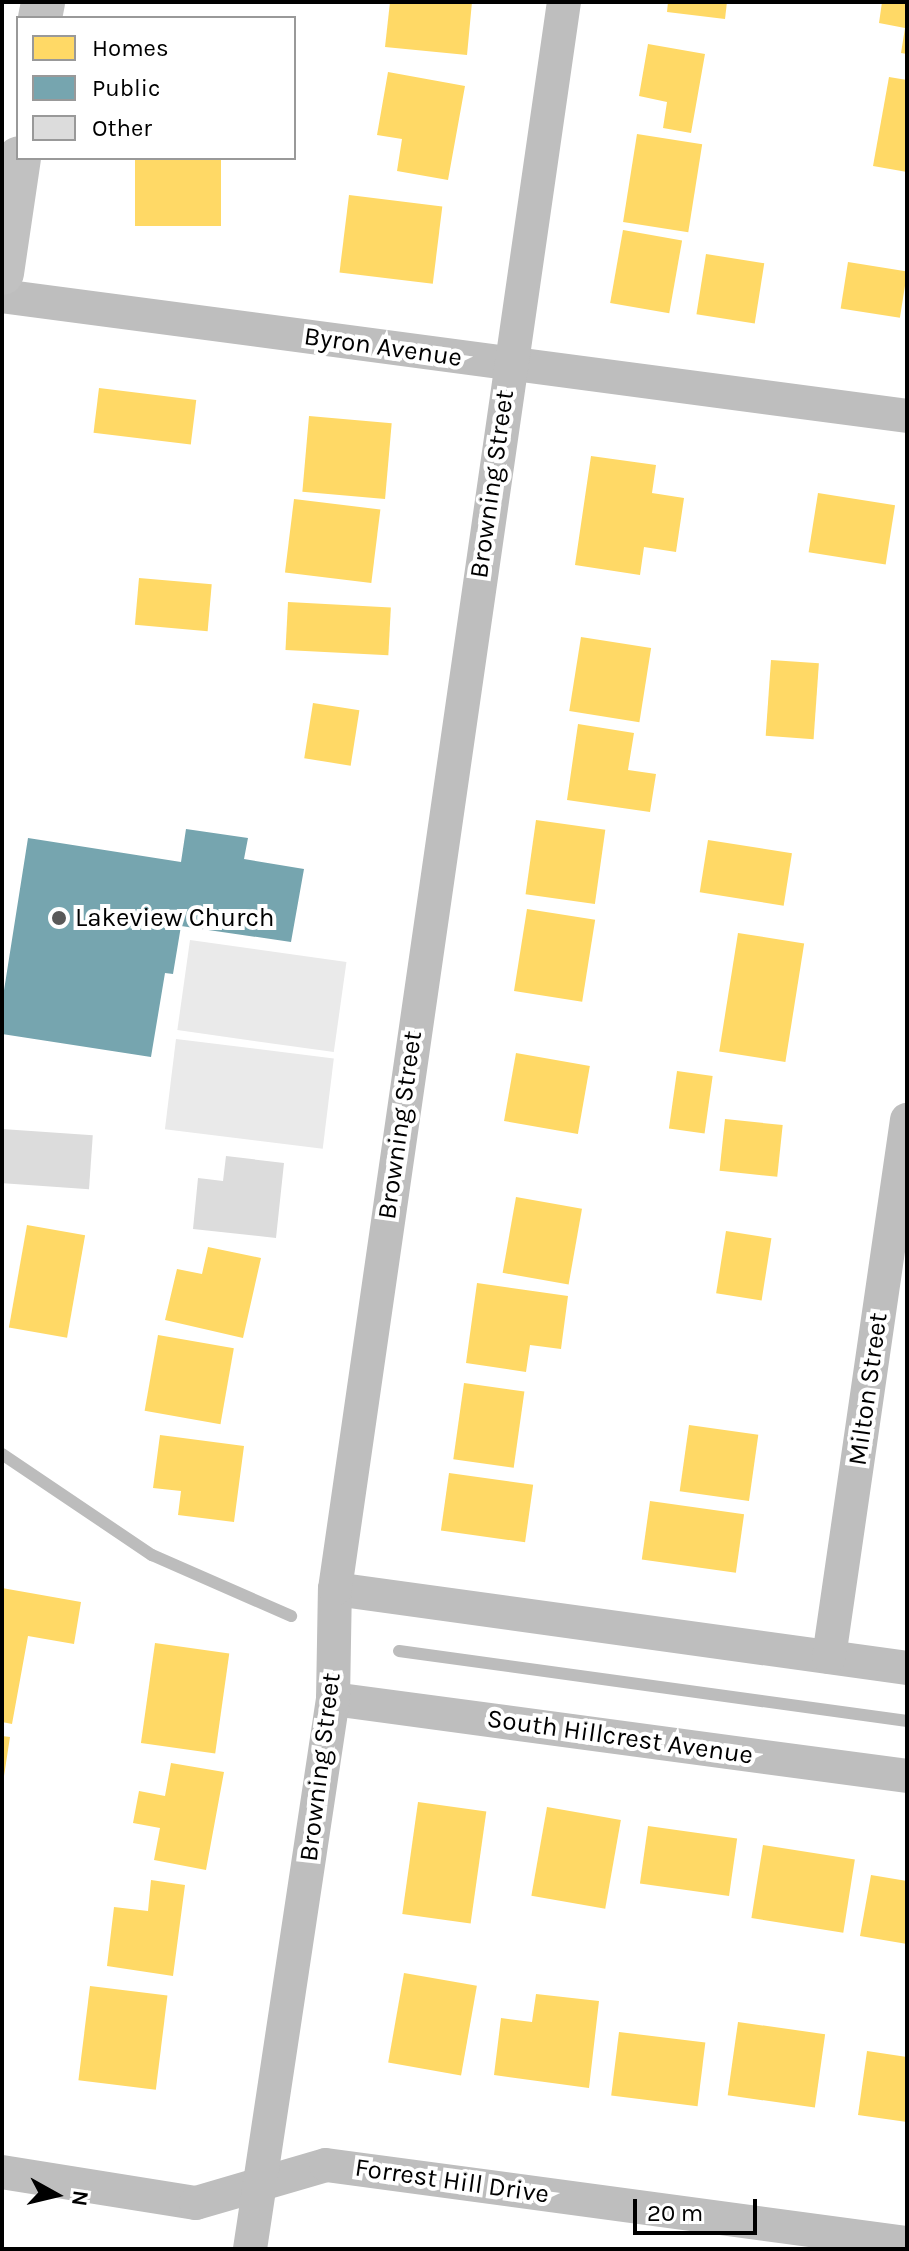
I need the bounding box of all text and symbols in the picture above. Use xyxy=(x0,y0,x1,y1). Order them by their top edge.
legend xyxy=(16,16,296,160)
text: Homes xyxy=(92,34,169,62)
text: Public xyxy=(92,74,160,102)
text: Other xyxy=(92,114,152,142)
street label: Byron Avenue xyxy=(302,320,464,374)
street label: Browning Street xyxy=(463,388,521,580)
place label: Lakeview Church xyxy=(75,902,275,934)
marker: Lakeview Church xyxy=(50,909,68,927)
street label: Browning Street xyxy=(371,1029,429,1221)
street label: Milton Street xyxy=(842,1310,894,1468)
street label: Browning Street xyxy=(293,1671,347,1863)
street label: South Hillcrest Avenue xyxy=(485,1703,755,1771)
street label: Forrest Hill Drive xyxy=(353,2152,551,2210)
north arrow xyxy=(16,2155,96,2235)
scale bar xyxy=(637,2183,761,2233)
text: N xyxy=(66,2189,94,2208)
text: 20 m xyxy=(647,2199,703,2227)

